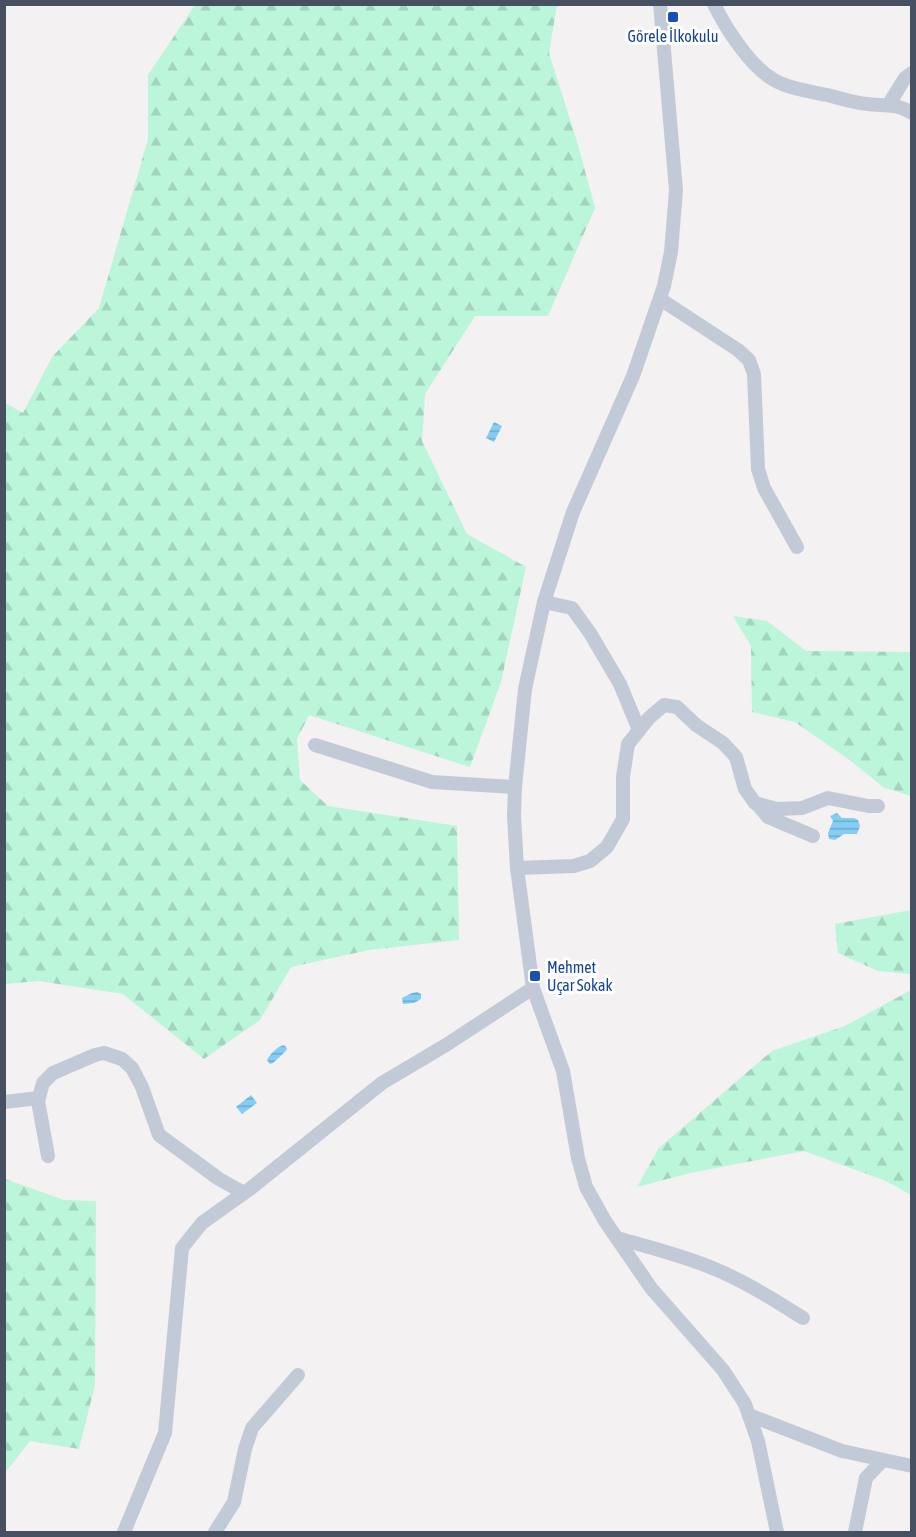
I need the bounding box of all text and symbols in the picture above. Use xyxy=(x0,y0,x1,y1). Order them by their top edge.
marker: Görele İlkokulu xyxy=(666,10,680,24)
place label: Görele İlkokulu xyxy=(628,27,718,45)
place label: Mehmet Uçar Sokak xyxy=(547,958,612,995)
marker: Mehmet Uçar Sokak xyxy=(528,969,542,983)

